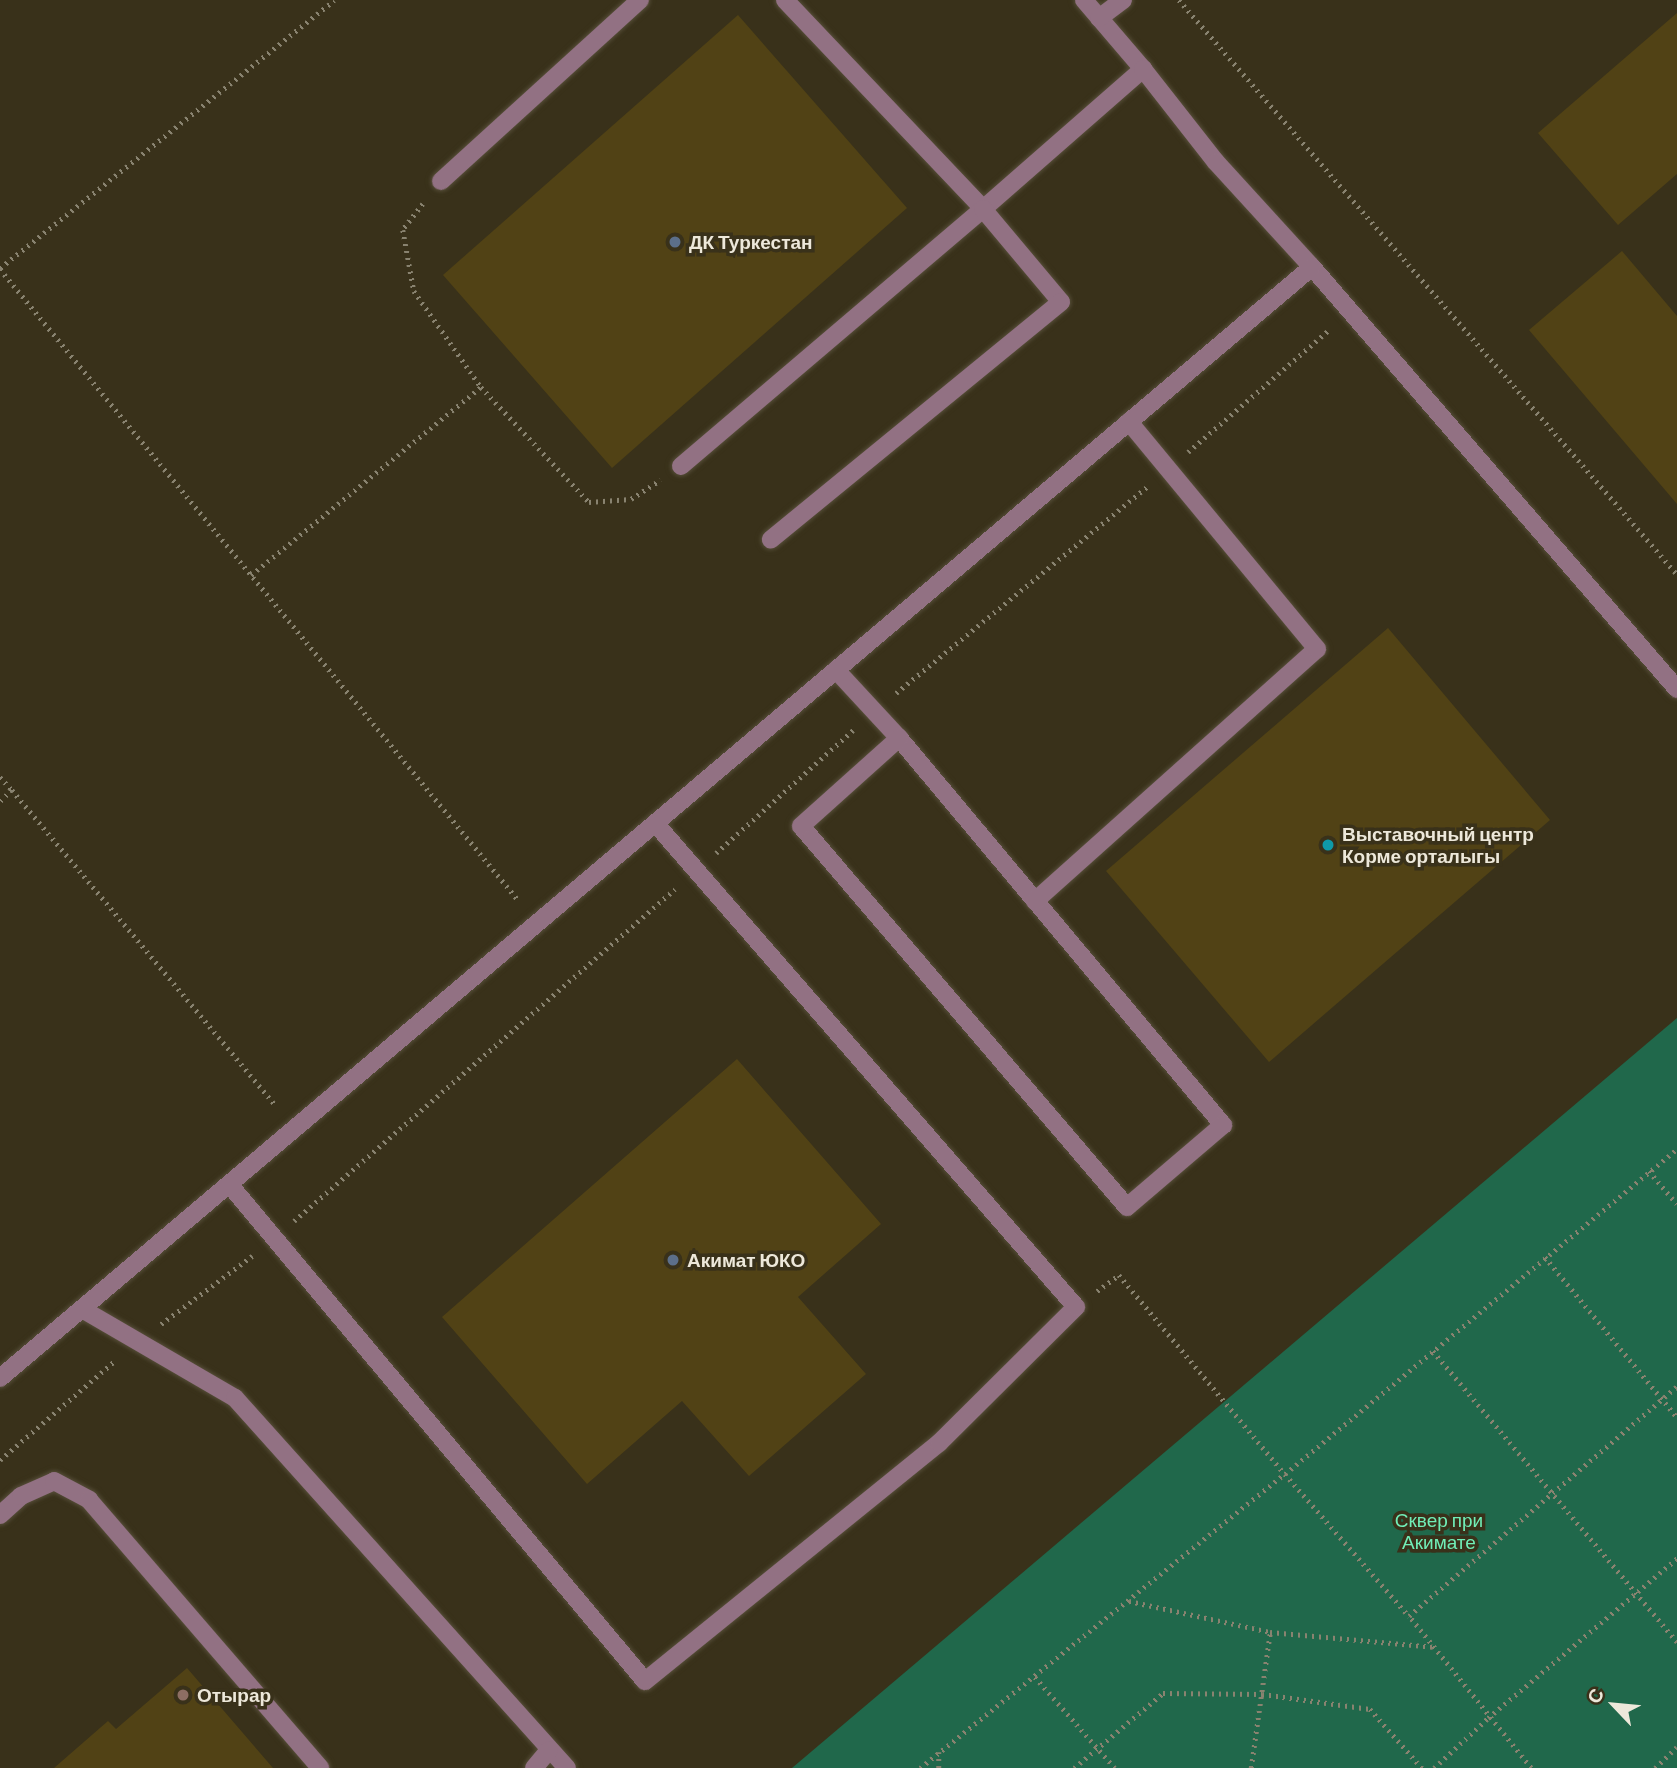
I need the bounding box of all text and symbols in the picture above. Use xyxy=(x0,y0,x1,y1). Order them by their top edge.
place label: ДК Туркестан xyxy=(689,231,812,253)
marker: ДК Туркестан xyxy=(667,234,683,250)
place label: Выставочный центр Корме орталыгы xyxy=(1342,823,1534,867)
marker: Выставочный центр Корме орталыгы xyxy=(1320,837,1336,853)
place label: Акимат ЮКО xyxy=(687,1249,805,1271)
marker: Акимат ЮКО xyxy=(665,1252,681,1268)
park label: Сквер при Акимате xyxy=(1395,1509,1483,1553)
north arrow xyxy=(1579,1670,1649,1740)
place label: Отырар xyxy=(197,1684,271,1706)
text: С xyxy=(1581,1684,1608,1707)
marker: Отырар xyxy=(175,1687,191,1703)

